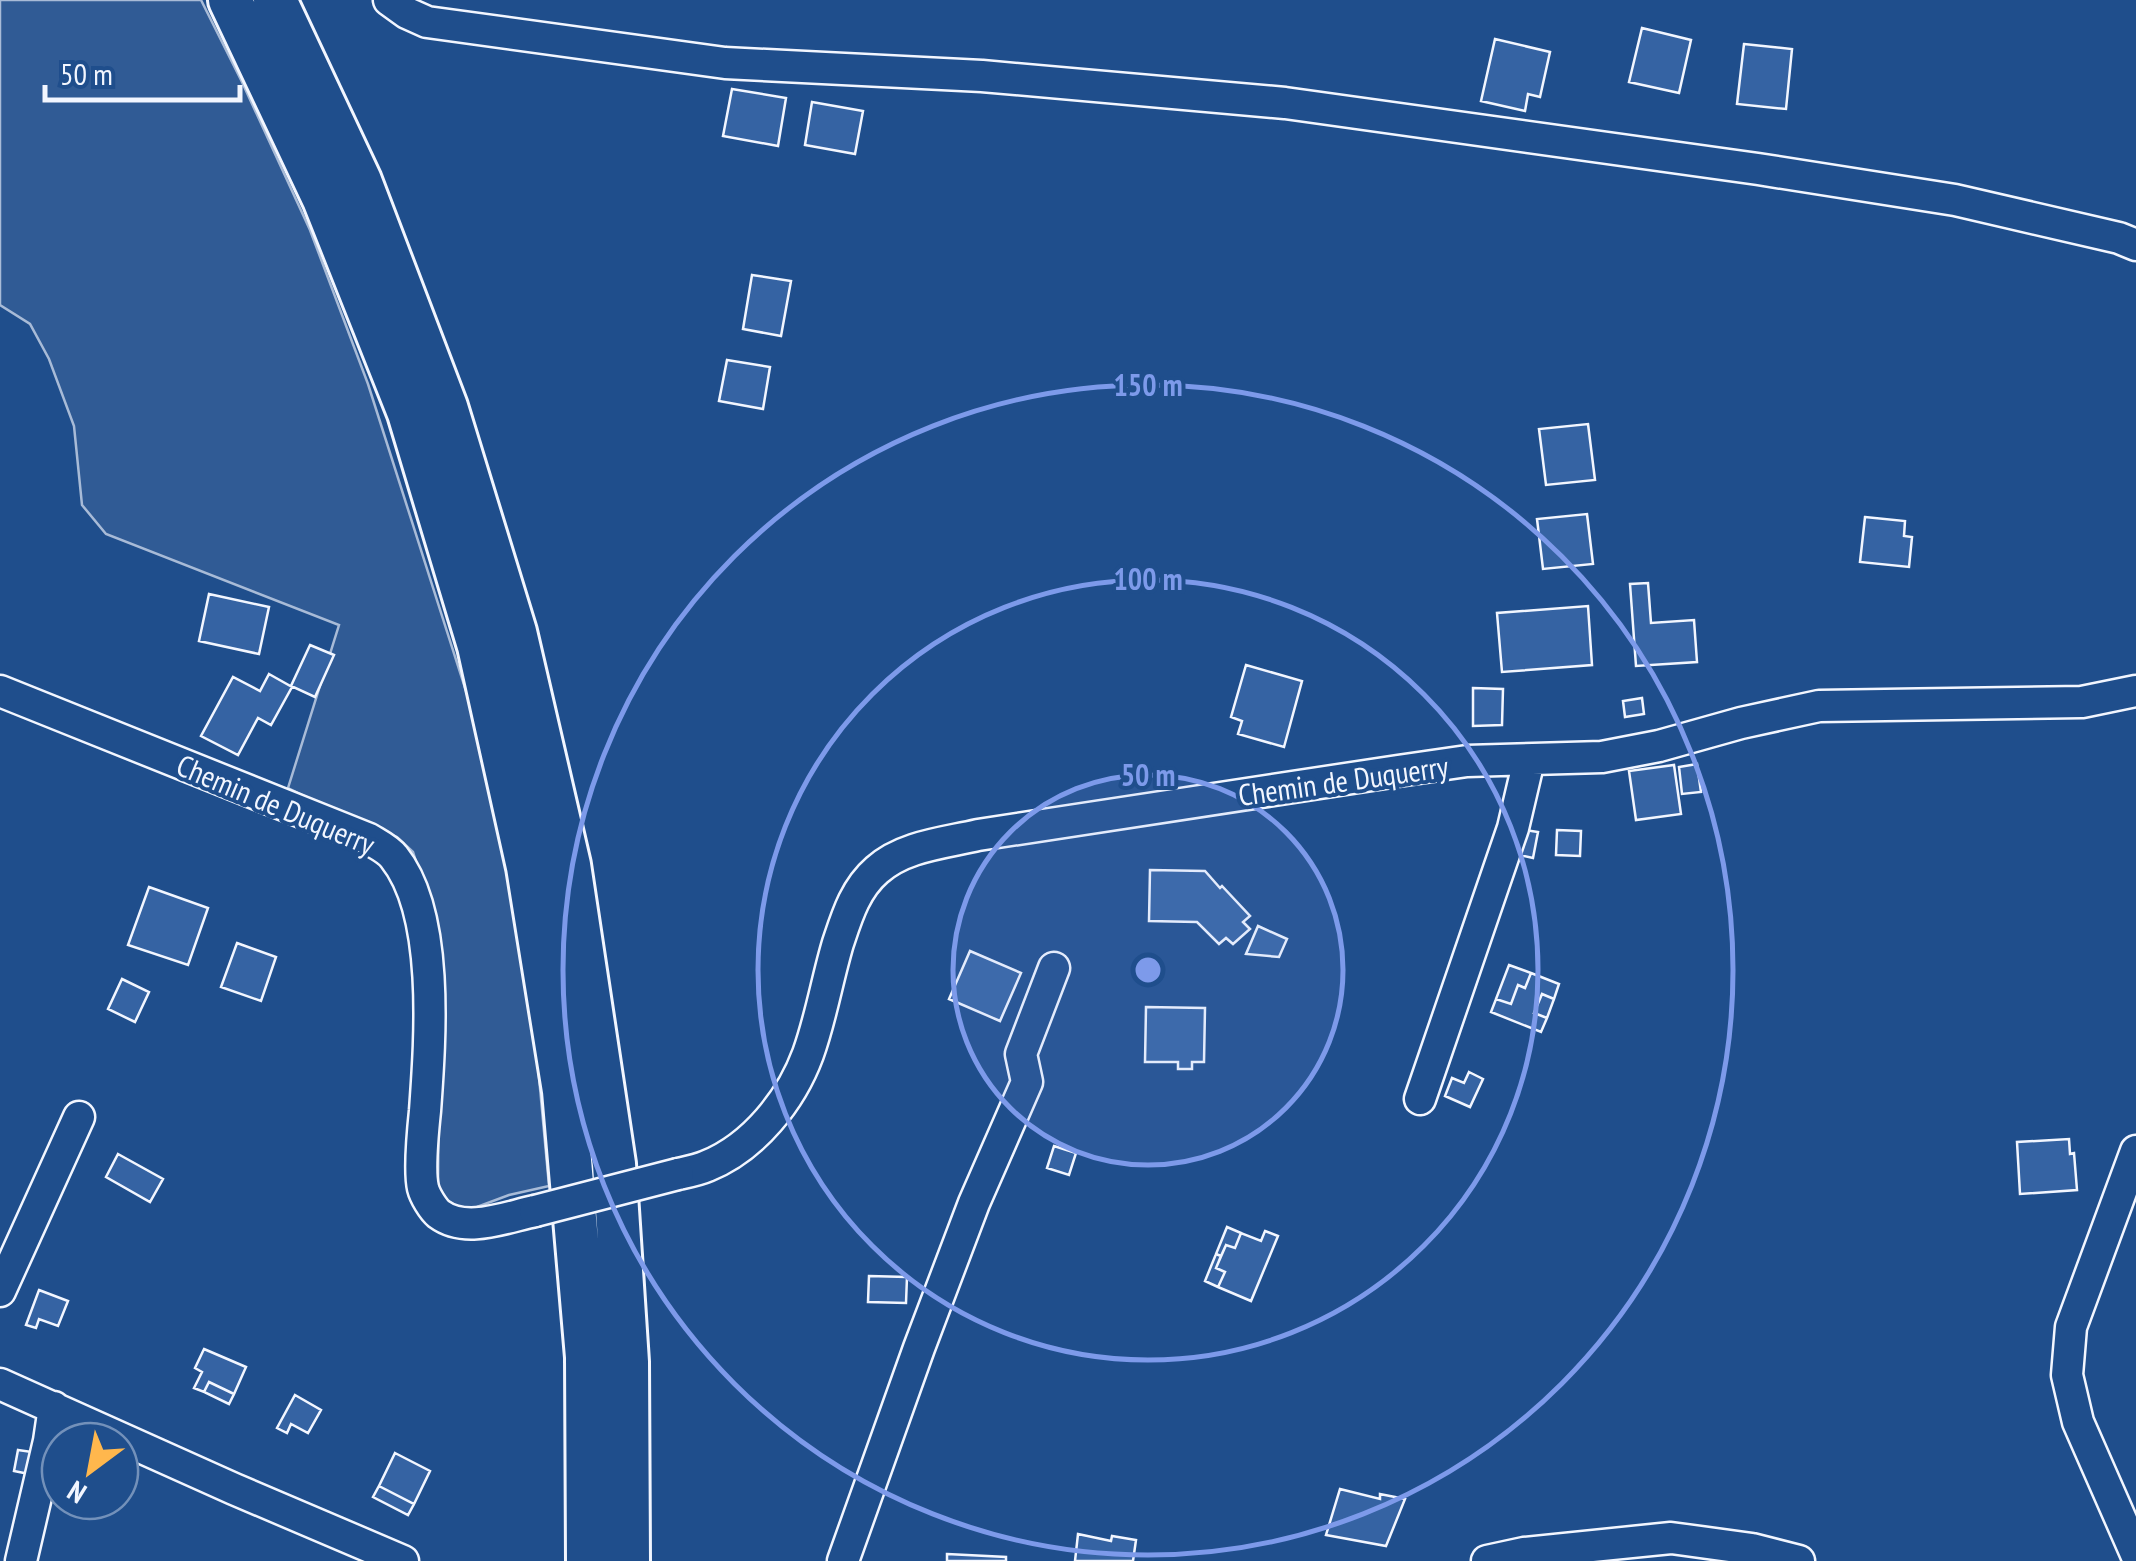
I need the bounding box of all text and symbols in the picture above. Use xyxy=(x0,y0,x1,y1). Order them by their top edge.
scale bar xyxy=(45,40,240,102)
text: 50 m xyxy=(60,54,113,93)
text: 150 m xyxy=(1113,365,1183,404)
text: 100 m xyxy=(1113,559,1183,598)
street label: Chemin de Duquerry xyxy=(171,745,382,864)
street label: Chemin de Duquerry xyxy=(1236,746,1451,814)
text: 50 m xyxy=(1121,755,1175,794)
centre of rings xyxy=(1130,952,1166,988)
north arrow xyxy=(40,1421,140,1521)
text: N xyxy=(60,1473,93,1512)

